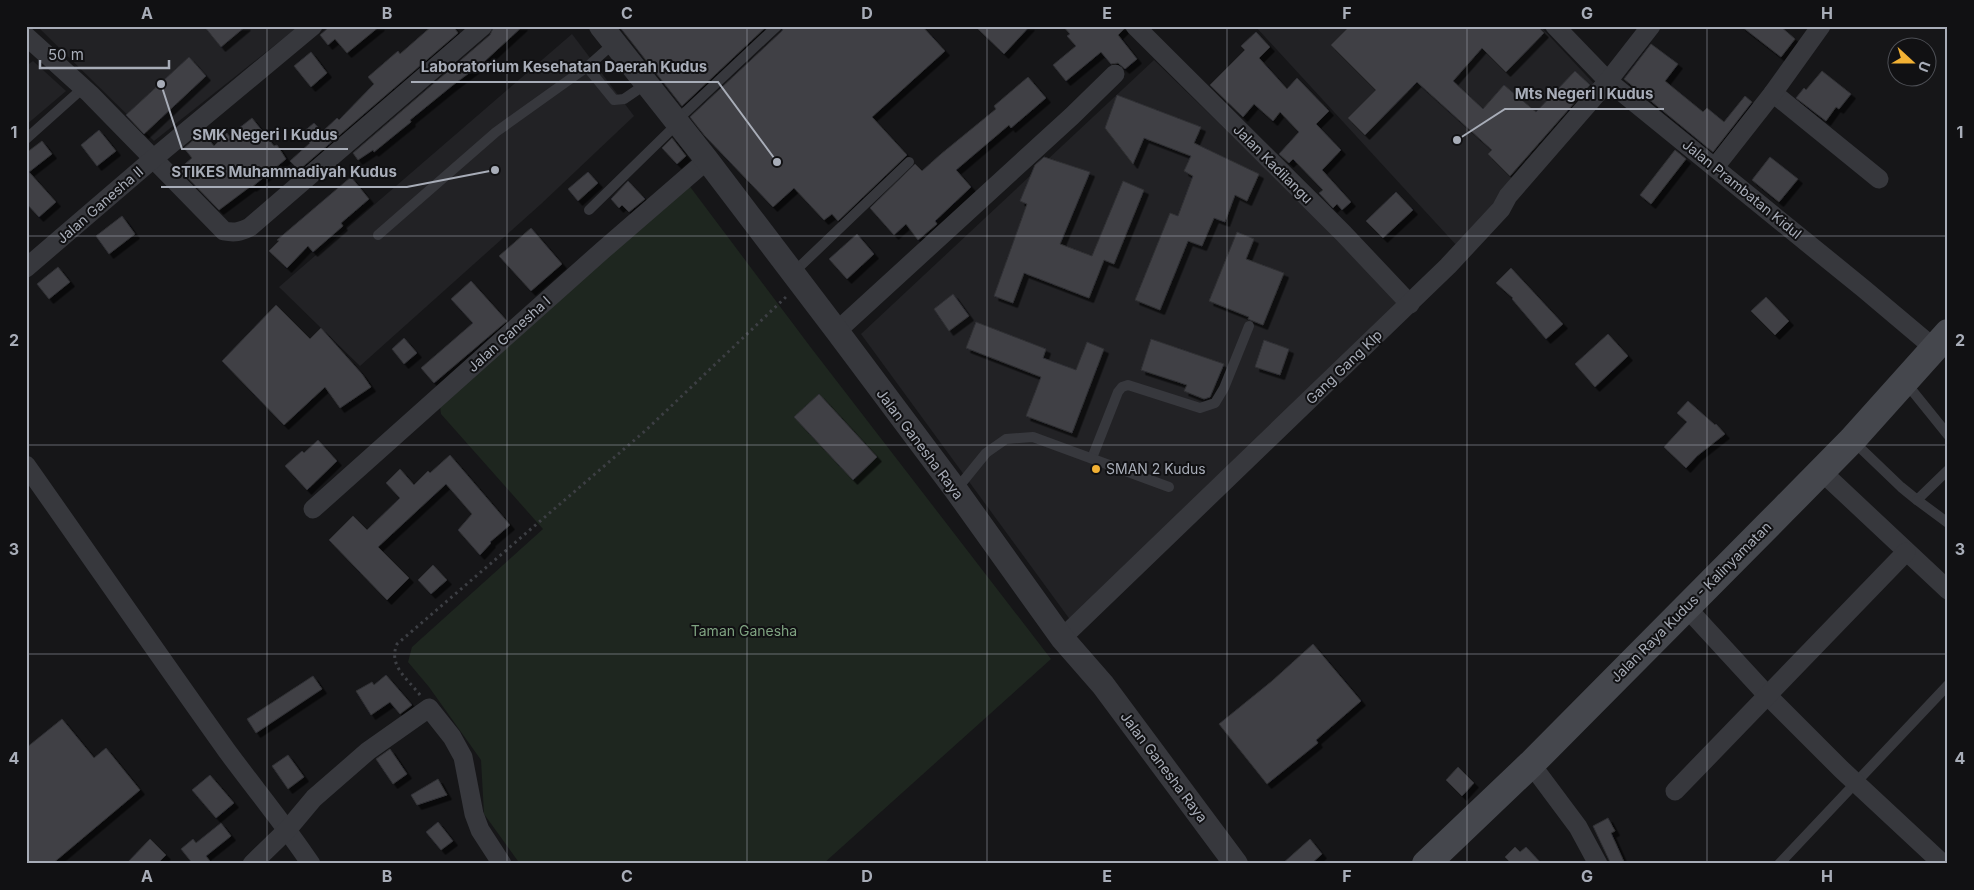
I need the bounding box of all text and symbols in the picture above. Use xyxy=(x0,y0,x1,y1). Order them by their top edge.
text: A xyxy=(141,3,153,23)
text: B xyxy=(382,3,392,23)
text: C xyxy=(621,3,633,23)
text: D xyxy=(861,3,873,23)
text: E xyxy=(1102,3,1112,23)
text: F xyxy=(1342,3,1352,23)
text: G xyxy=(1581,3,1593,23)
text: H xyxy=(1821,3,1833,23)
scale bar xyxy=(40,38,169,70)
north arrow xyxy=(1886,38,1936,88)
text: 50 m xyxy=(48,45,84,64)
callout: Laboratorium Kesehatan Daerah Kudus xyxy=(411,52,718,82)
text: Laboratorium Kesehatan Daerah Kudus xyxy=(421,57,707,76)
text: U xyxy=(1915,59,1934,75)
callout: Mts Negeri I Kudus xyxy=(1505,79,1664,109)
text: Mts Negeri I Kudus xyxy=(1515,84,1653,103)
callout: SMK Negeri I Kudus xyxy=(182,119,348,149)
street label: Jalan Kadilangu xyxy=(1230,121,1316,207)
text: 1 xyxy=(11,122,17,142)
text: 1 xyxy=(1957,122,1963,142)
text: SMK Negeri I Kudus xyxy=(192,125,338,144)
street label: Jalan Prambatan Kidul xyxy=(1679,135,1805,242)
callout: STIKES Muhammadiyah Kudus xyxy=(161,157,407,187)
street label: Jalan Ganesha II xyxy=(53,162,146,247)
text: STIKES Muhammadiyah Kudus xyxy=(171,162,397,181)
street label: Jalan Ganesha I xyxy=(464,292,553,375)
street label: Gang Gang Klp xyxy=(1302,326,1385,407)
text: 2 xyxy=(9,330,19,350)
text: 2 xyxy=(1955,330,1965,350)
street label: Jalan Ganesha Raya xyxy=(873,385,967,502)
place label: SMAN 2 Kudus xyxy=(1106,460,1206,477)
marker: SMAN 2 Kudus xyxy=(1090,463,1102,475)
street label: Jalan Raya Kudus - Kalinyamatan xyxy=(1607,518,1774,685)
text: 3 xyxy=(9,539,19,559)
text: 3 xyxy=(1955,539,1965,559)
park label: Taman Ganesha xyxy=(691,622,797,639)
street label: Jalan Ganesha Raya xyxy=(1117,708,1211,825)
text: 4 xyxy=(9,748,20,768)
text: 4 xyxy=(1955,748,1966,768)
text: A xyxy=(141,866,153,886)
text: B xyxy=(382,866,392,886)
text: C xyxy=(621,866,633,886)
text: D xyxy=(861,866,873,886)
text: E xyxy=(1102,866,1112,886)
text: F xyxy=(1342,866,1352,886)
text: G xyxy=(1581,866,1593,886)
text: H xyxy=(1821,866,1833,886)

